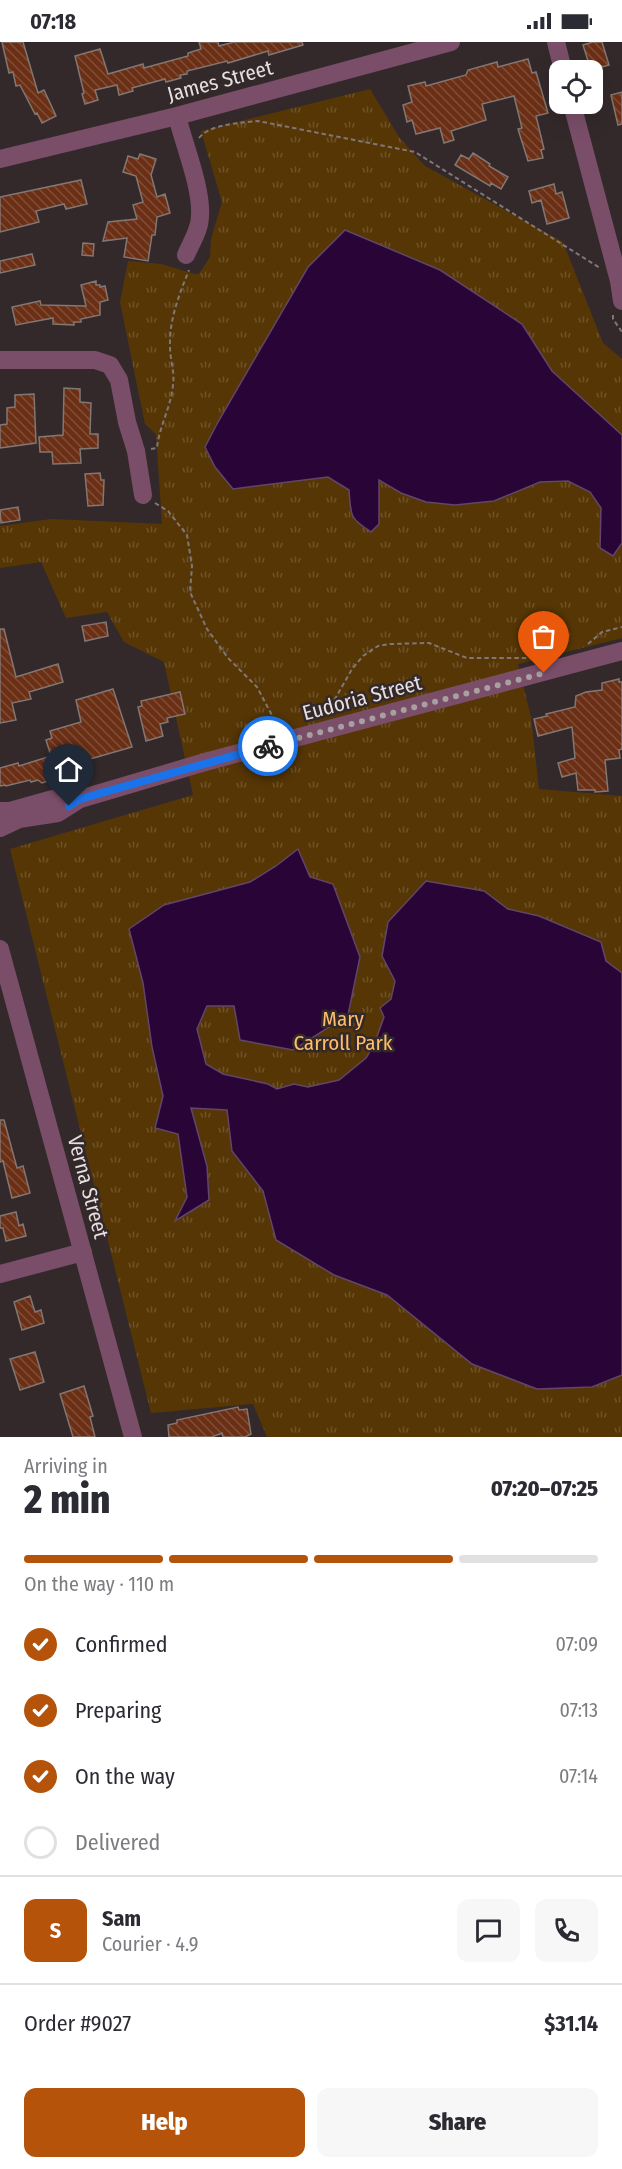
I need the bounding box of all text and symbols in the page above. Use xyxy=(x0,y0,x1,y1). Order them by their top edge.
text: 07:18 xyxy=(30,8,76,35)
street label: James Street xyxy=(164,54,276,108)
map controls xyxy=(549,60,603,114)
button: locate xyxy=(549,60,603,114)
pin xyxy=(518,611,569,673)
icon: bag xyxy=(527,620,560,653)
street label: Eudoria Street xyxy=(300,670,425,726)
courier xyxy=(238,716,298,776)
icon: bike xyxy=(252,730,285,763)
pin xyxy=(43,744,94,806)
icon: home xyxy=(52,753,85,786)
park label: Mary Carroll Park xyxy=(293,1006,393,1056)
street label: Verna Street xyxy=(62,1133,114,1242)
text: Arriving in xyxy=(24,1454,108,1478)
text: 07:20–07:25 xyxy=(491,1475,598,1502)
text: 2 min xyxy=(24,1477,110,1523)
text: On the way · 110 m xyxy=(24,1572,174,1596)
icon: check xyxy=(24,1628,57,1661)
text: Confirmed xyxy=(75,1631,168,1658)
text: 07:09 xyxy=(556,1632,598,1656)
icon: check xyxy=(24,1694,57,1727)
text: Preparing xyxy=(75,1697,161,1724)
text: 07:13 xyxy=(560,1698,598,1722)
icon: check xyxy=(24,1760,57,1793)
text: On the way xyxy=(75,1763,175,1790)
text: 07:14 xyxy=(559,1764,598,1788)
text: Delivered xyxy=(75,1829,160,1856)
button: chat xyxy=(457,1899,520,1962)
button: phone xyxy=(535,1899,598,1962)
text: Sam xyxy=(102,1905,141,1932)
text: S xyxy=(50,1917,61,1944)
text: Courier · 4.9 xyxy=(102,1932,198,1956)
text: Order #9027 xyxy=(24,2010,131,2037)
text: $31.14 xyxy=(544,2010,598,2037)
button: Help xyxy=(24,2088,305,2157)
button: Share xyxy=(317,2088,598,2157)

